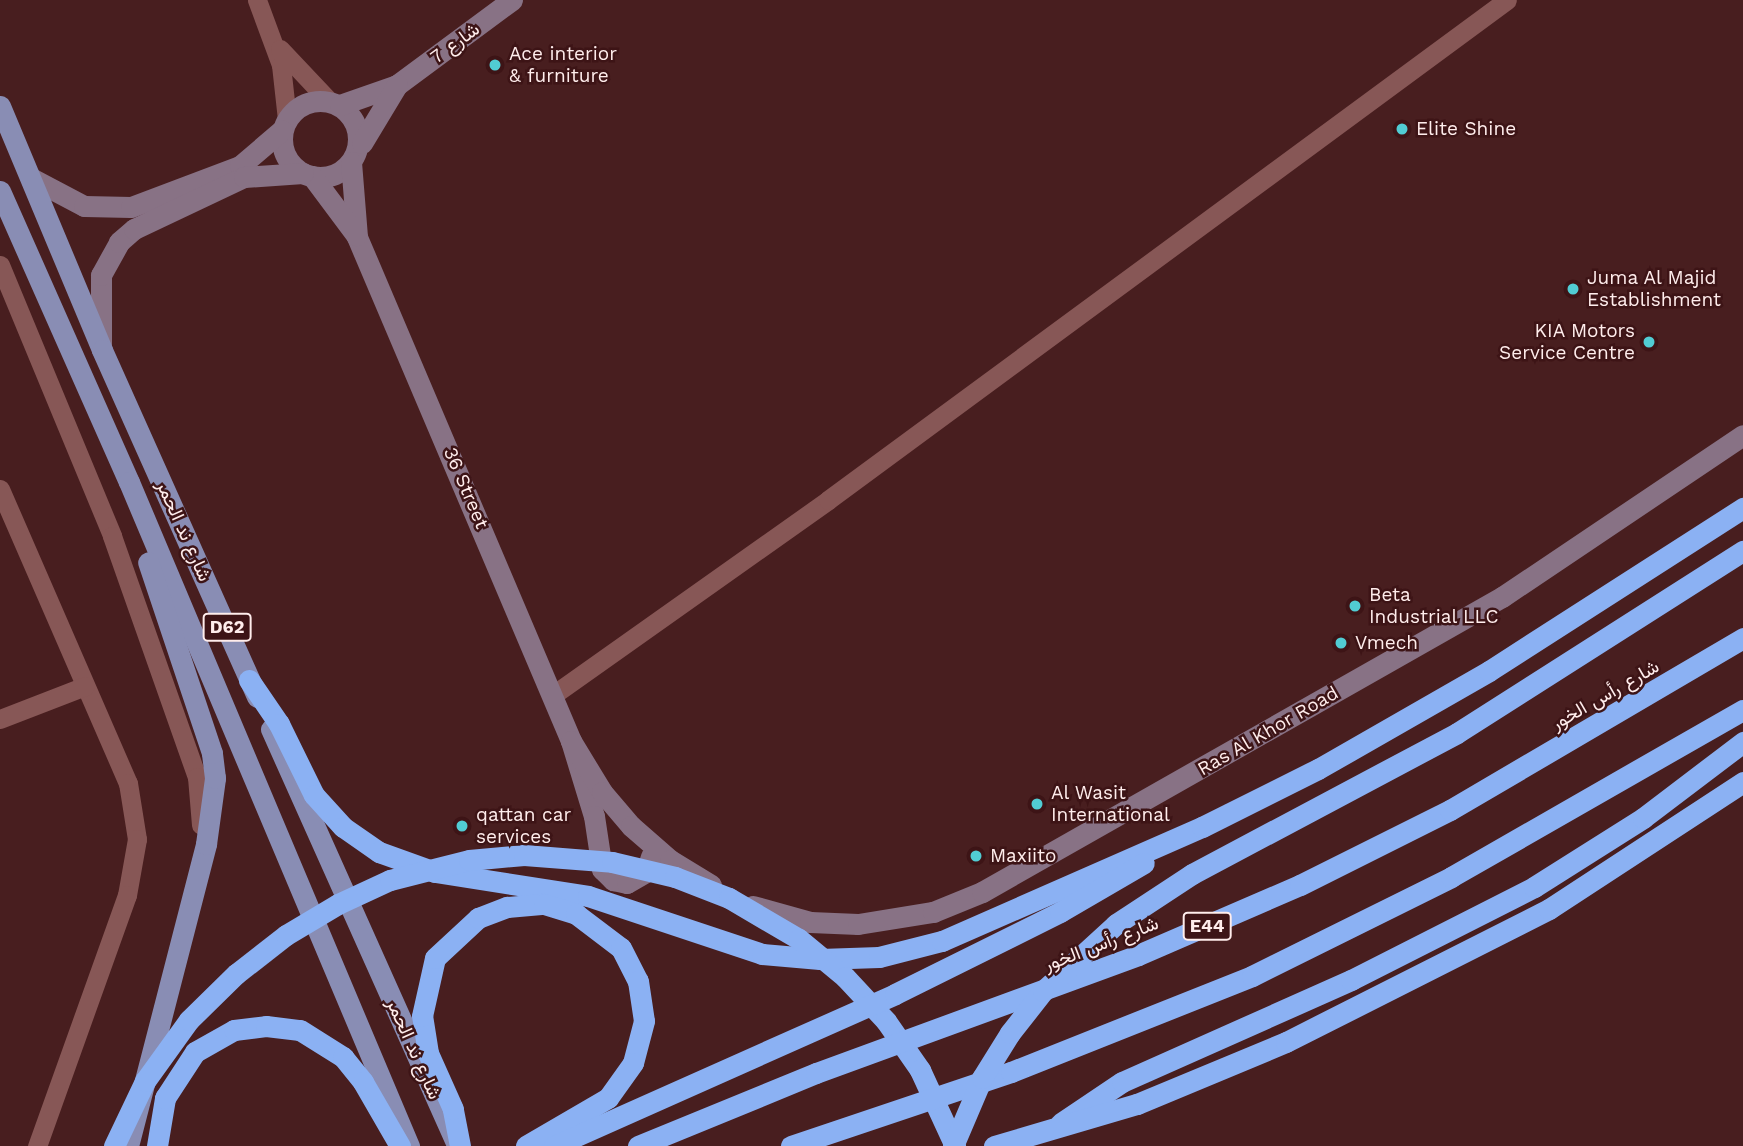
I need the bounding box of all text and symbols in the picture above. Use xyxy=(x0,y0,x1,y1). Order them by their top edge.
street label: شارع 7 xyxy=(426,18,484,68)
place label: Ace interior & furniture xyxy=(509,43,617,87)
marker: Ace interior & furniture xyxy=(487,57,503,73)
place label: Elite Shine xyxy=(1416,118,1516,140)
marker: Elite Shine xyxy=(1394,121,1410,137)
place label: Juma Al Majid Establishment xyxy=(1587,267,1721,311)
marker: Juma Al Majid Establishment xyxy=(1565,281,1581,297)
place label: KIA Motors Service Centre xyxy=(1499,320,1635,364)
marker: KIA Motors Service Centre xyxy=(1641,334,1657,350)
street label: 36 Street xyxy=(439,444,493,532)
street label: شارع ند الحمر xyxy=(152,477,216,585)
place label: Beta Industrial LLC xyxy=(1369,584,1499,628)
marker: Beta Industrial LLC xyxy=(1347,598,1363,614)
road number: D62 xyxy=(202,612,252,642)
place label: Vmech xyxy=(1355,632,1418,654)
marker: Vmech xyxy=(1333,635,1349,651)
street label: شارع رأس الخور xyxy=(1547,655,1663,735)
street label: Ras Al Khor Road xyxy=(1193,681,1343,781)
place label: Al Wasit International xyxy=(1051,782,1170,826)
marker: Al Wasit International xyxy=(1029,796,1045,812)
place label: qattan car services xyxy=(476,804,571,848)
marker: qattan car services xyxy=(454,818,470,834)
place label: Maxiito xyxy=(990,845,1056,867)
marker: Maxiito xyxy=(968,848,984,864)
road number: E44 xyxy=(1182,911,1232,940)
street label: شارع رأس الخور xyxy=(1040,912,1162,976)
street label: شارع ند الحمر xyxy=(382,995,446,1103)

